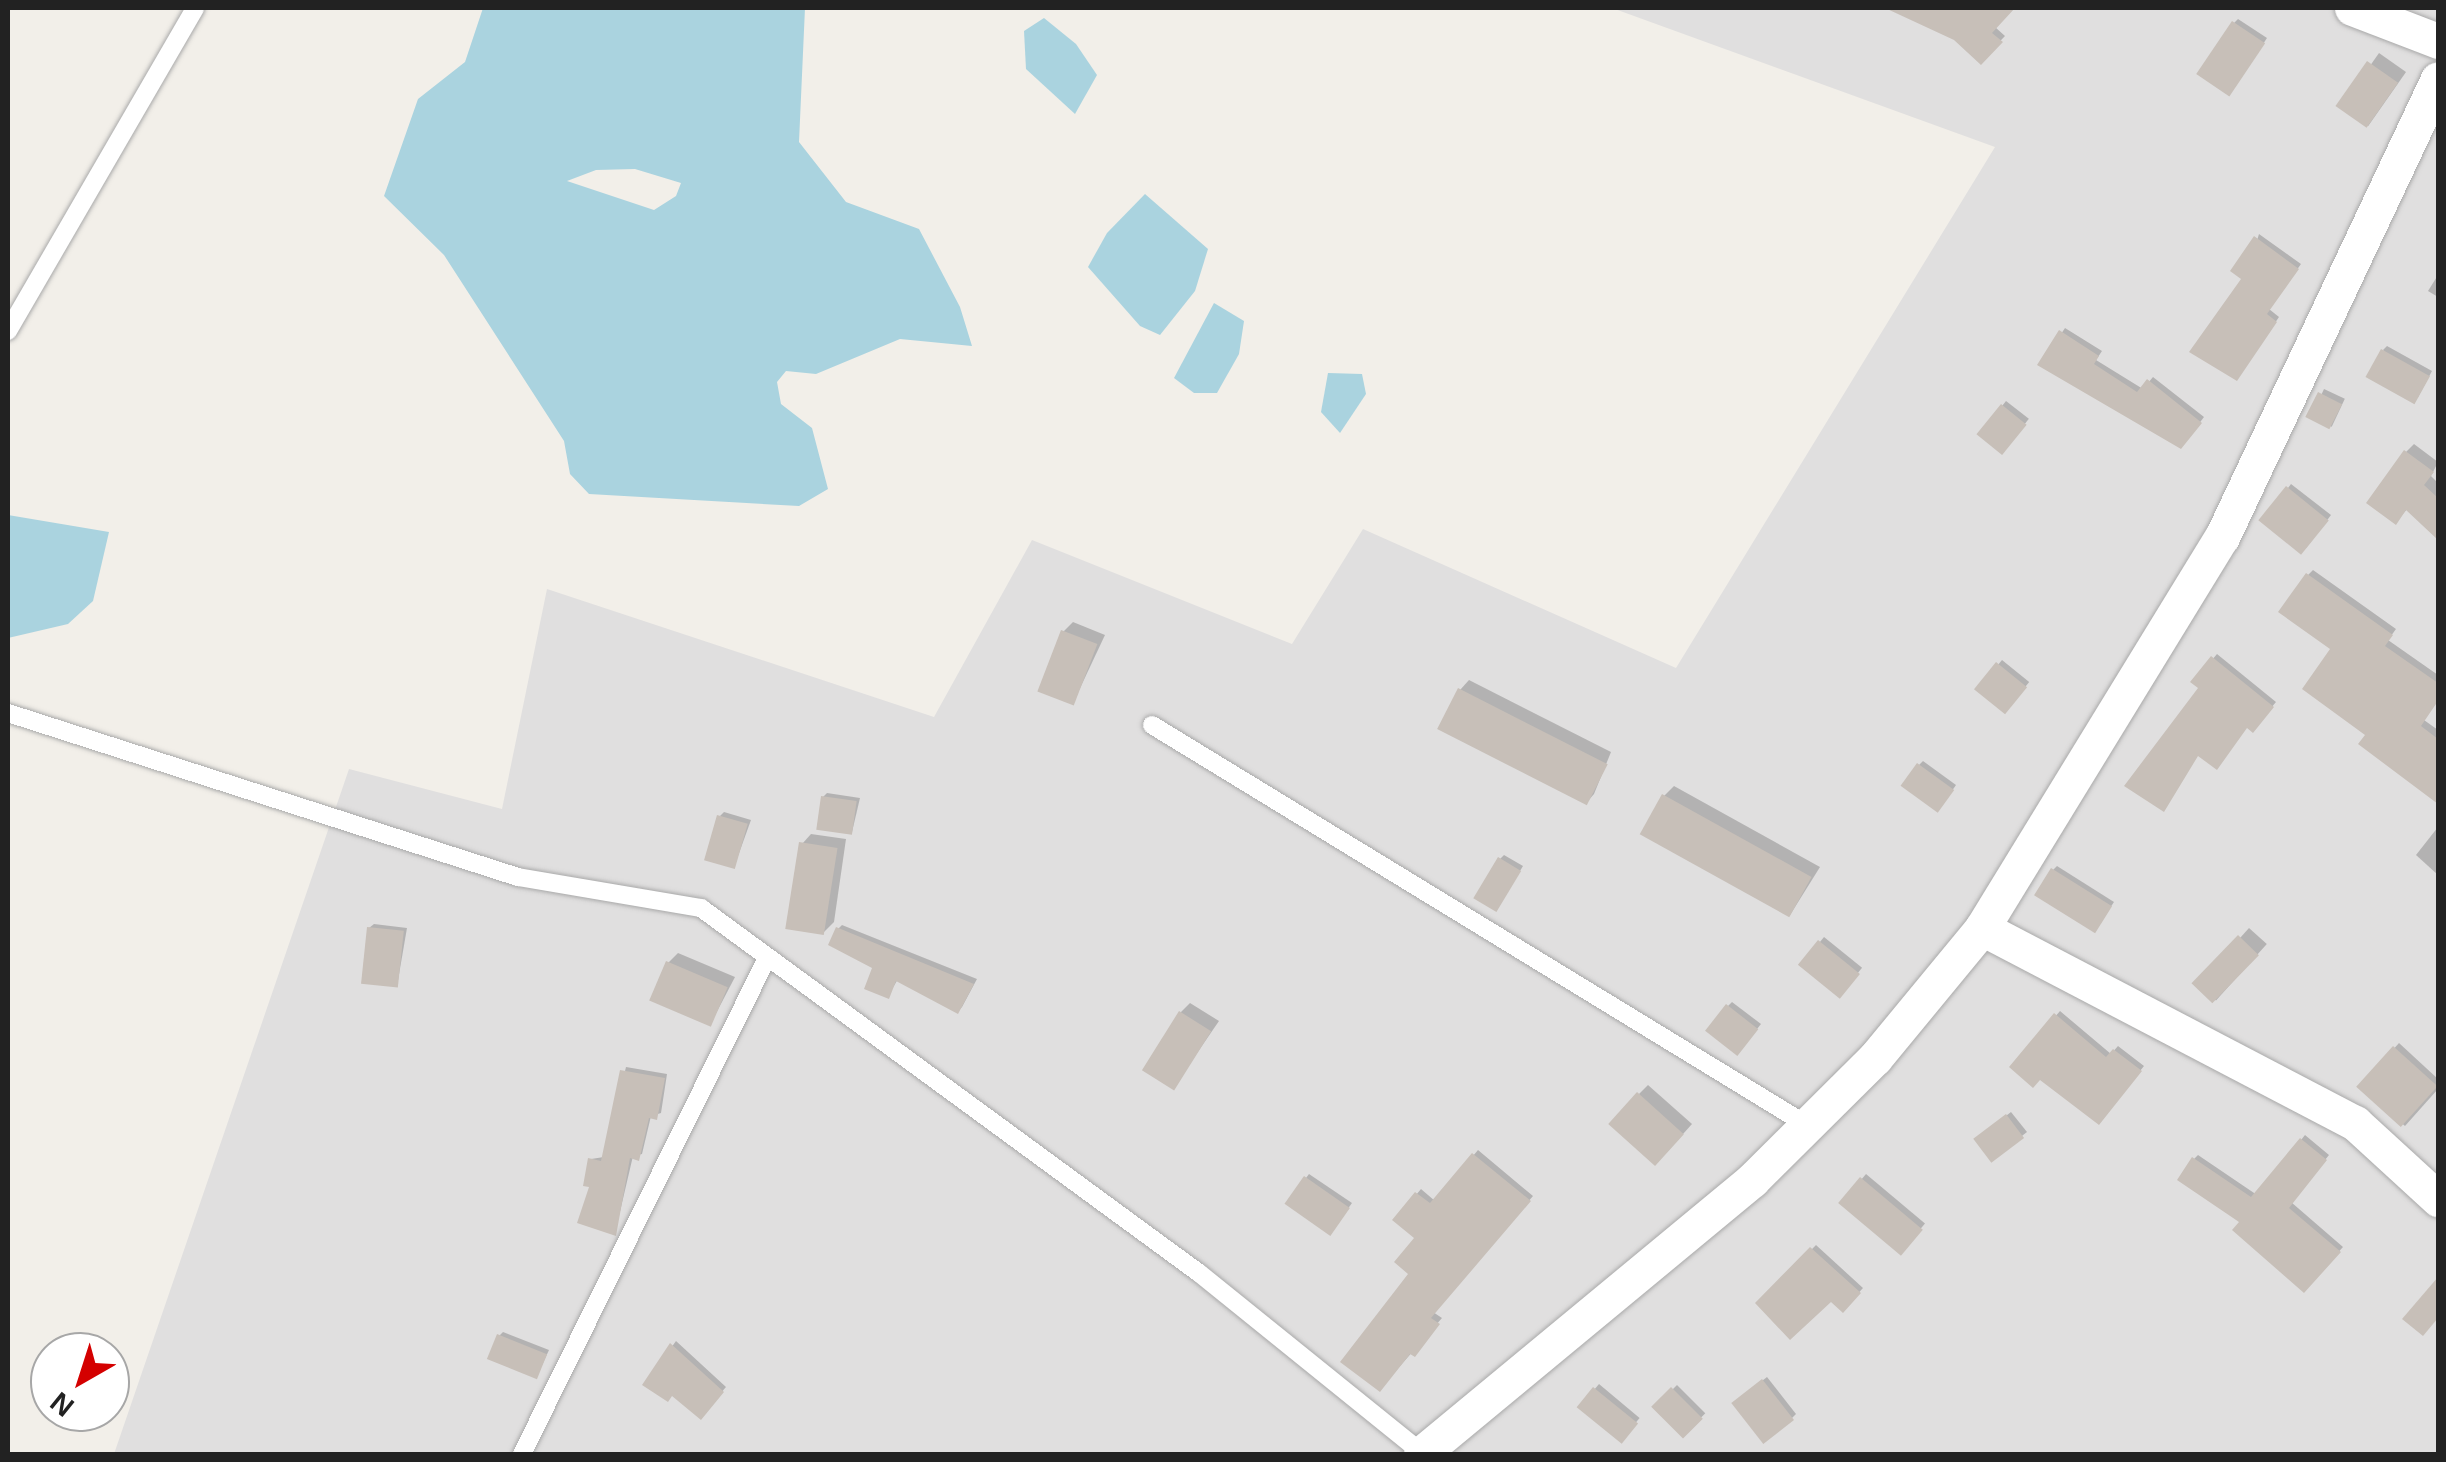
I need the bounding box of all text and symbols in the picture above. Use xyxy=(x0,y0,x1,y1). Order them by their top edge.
north arrow xyxy=(30,1332,130,1432)
text: N xyxy=(44,1386,80,1423)

